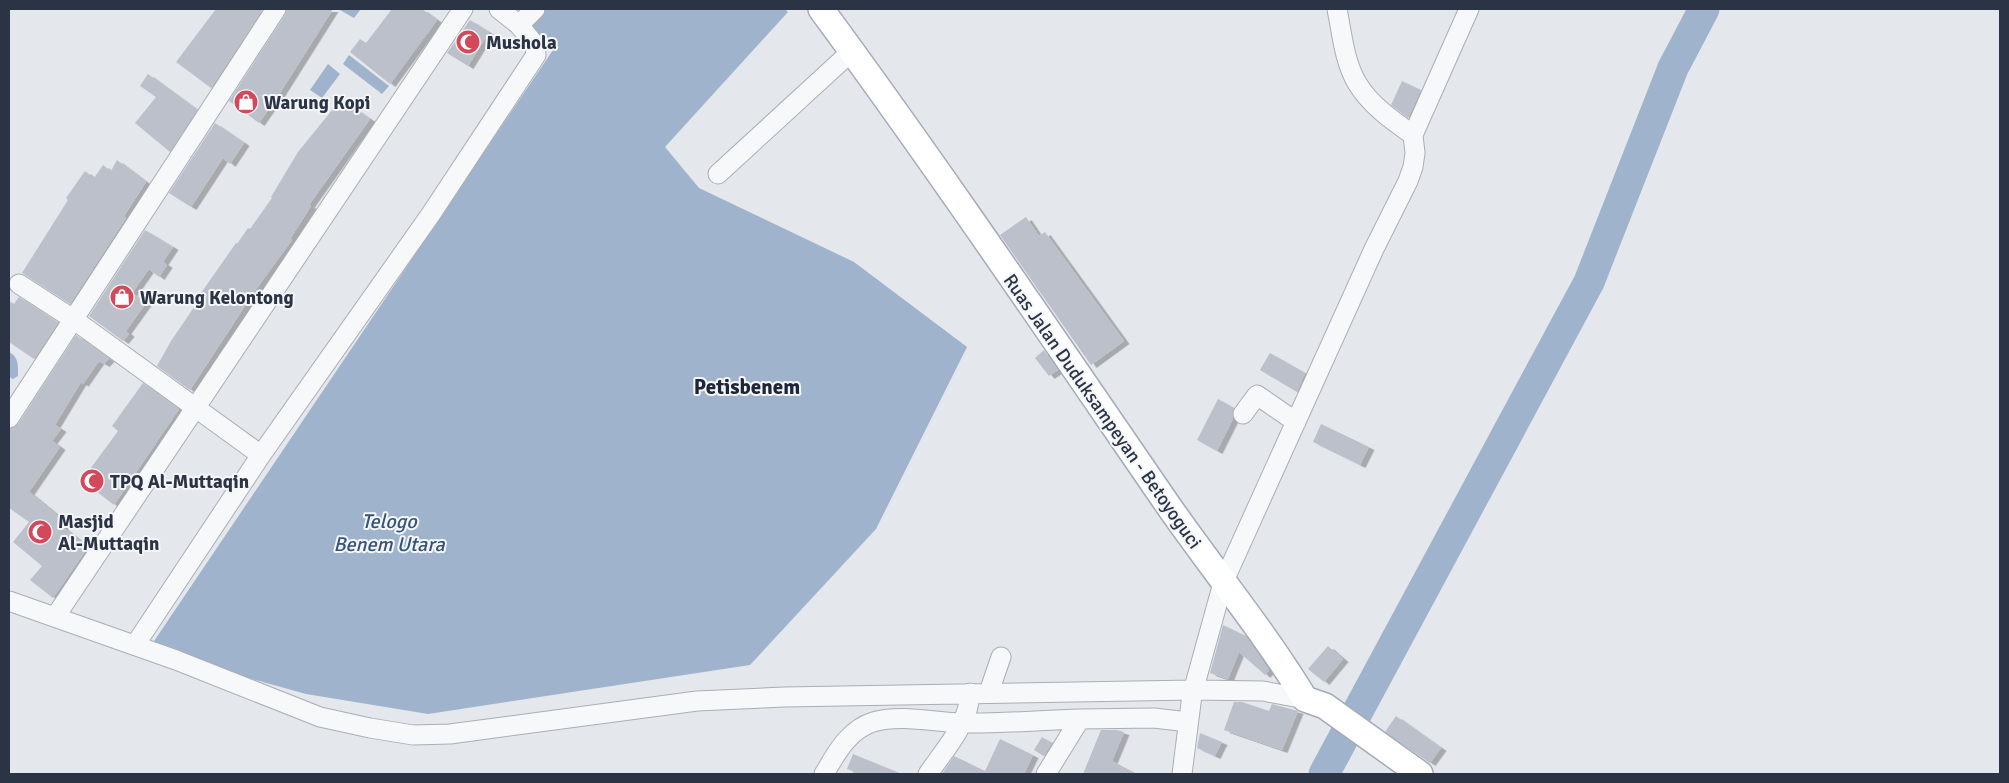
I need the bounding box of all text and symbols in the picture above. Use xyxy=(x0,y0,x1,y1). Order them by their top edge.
mosque icon: Mushola xyxy=(455,29,481,55)
place label: Mushola xyxy=(486,31,557,55)
shop icon: Warung Kopi xyxy=(233,89,259,115)
place label: Warung Kopi xyxy=(264,91,370,115)
street label: Ruas Jalan Duduksampeyan - Betoyoguci xyxy=(998,270,1207,554)
shop icon: Warung Kelontong xyxy=(109,284,135,310)
place label: Warung Kelontong xyxy=(140,286,294,310)
district label: Petisbenem xyxy=(694,374,800,400)
mosque icon: TPQ Al-Muttaqin xyxy=(79,468,105,494)
place label: TPQ Al-Muttaqin xyxy=(110,470,249,494)
water label: Telogo Benem Utara xyxy=(333,509,445,557)
place label: Masjid Al-Muttaqin xyxy=(58,510,159,556)
mosque icon: Masjid Al-Muttaqin xyxy=(27,519,53,545)

